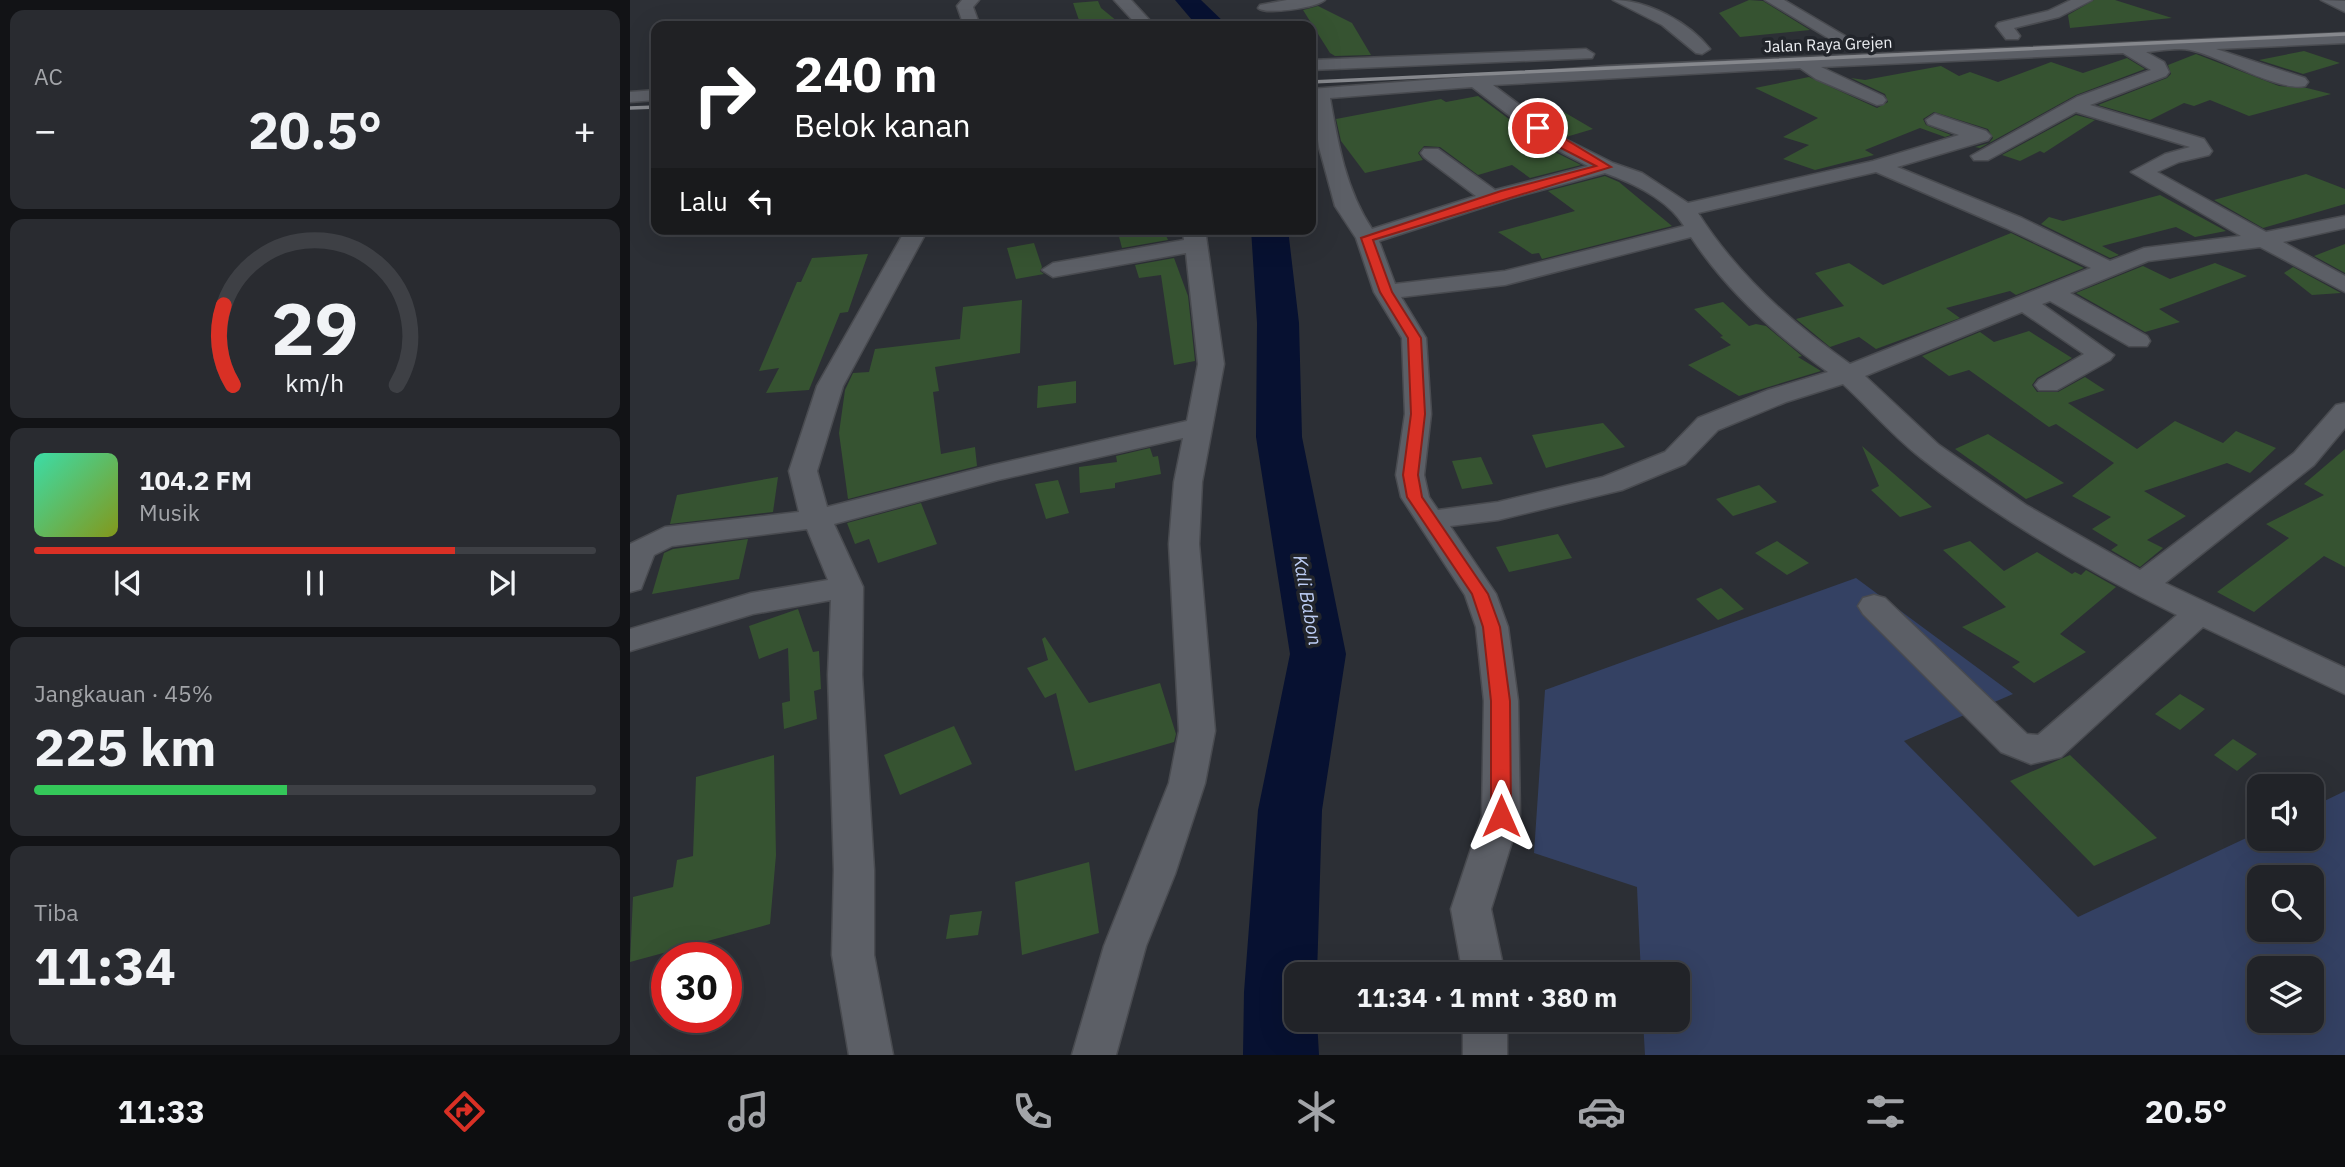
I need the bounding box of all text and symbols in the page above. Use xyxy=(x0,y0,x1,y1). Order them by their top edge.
street label: Jalan Raya Grejen xyxy=(1763,32,1893,56)
text: 240 m xyxy=(794,42,938,105)
icon: right xyxy=(679,49,770,140)
text: AC xyxy=(34,61,63,91)
text: 20.5° xyxy=(248,96,382,163)
pin xyxy=(1508,98,1568,158)
text: Belok kanan xyxy=(794,104,971,146)
text: − xyxy=(34,105,57,154)
text: + xyxy=(573,105,596,154)
icon: arrive xyxy=(1519,109,1557,147)
icon: left xyxy=(742,182,780,220)
text: Lalu xyxy=(679,184,728,218)
text: 29 xyxy=(271,280,359,375)
text: km/h xyxy=(286,365,344,398)
text: 104.2 FM xyxy=(139,463,252,497)
text: Musik xyxy=(139,497,200,527)
water label: Kali Babon xyxy=(1288,553,1328,647)
icon: previous xyxy=(109,564,147,602)
icon: pause xyxy=(296,564,334,602)
icon: next xyxy=(483,564,521,602)
text: Jangkauan · 45% xyxy=(34,678,213,708)
text: 225 km xyxy=(34,713,216,780)
map controls xyxy=(2247,774,2324,1033)
button: sound xyxy=(2247,774,2324,851)
position arrow xyxy=(1464,779,1538,853)
button: search xyxy=(2247,865,2324,942)
text: Tiba xyxy=(34,897,79,927)
text: 11:34 xyxy=(34,932,176,999)
speed limit sign: 30 xyxy=(651,942,742,1033)
button: layers xyxy=(2247,956,2324,1033)
text: 11:34 · 1 mnt · 380 m xyxy=(1357,980,1617,1014)
icon: directions xyxy=(440,1087,489,1136)
icon: music xyxy=(724,1087,773,1136)
icon: phone xyxy=(1008,1087,1057,1136)
icon: climate xyxy=(1292,1087,1341,1136)
icon: car xyxy=(1577,1087,1626,1136)
icon: filters xyxy=(1861,1087,1910,1136)
text: 11:33 xyxy=(118,1090,205,1132)
text: 20.5° xyxy=(2145,1090,2227,1132)

